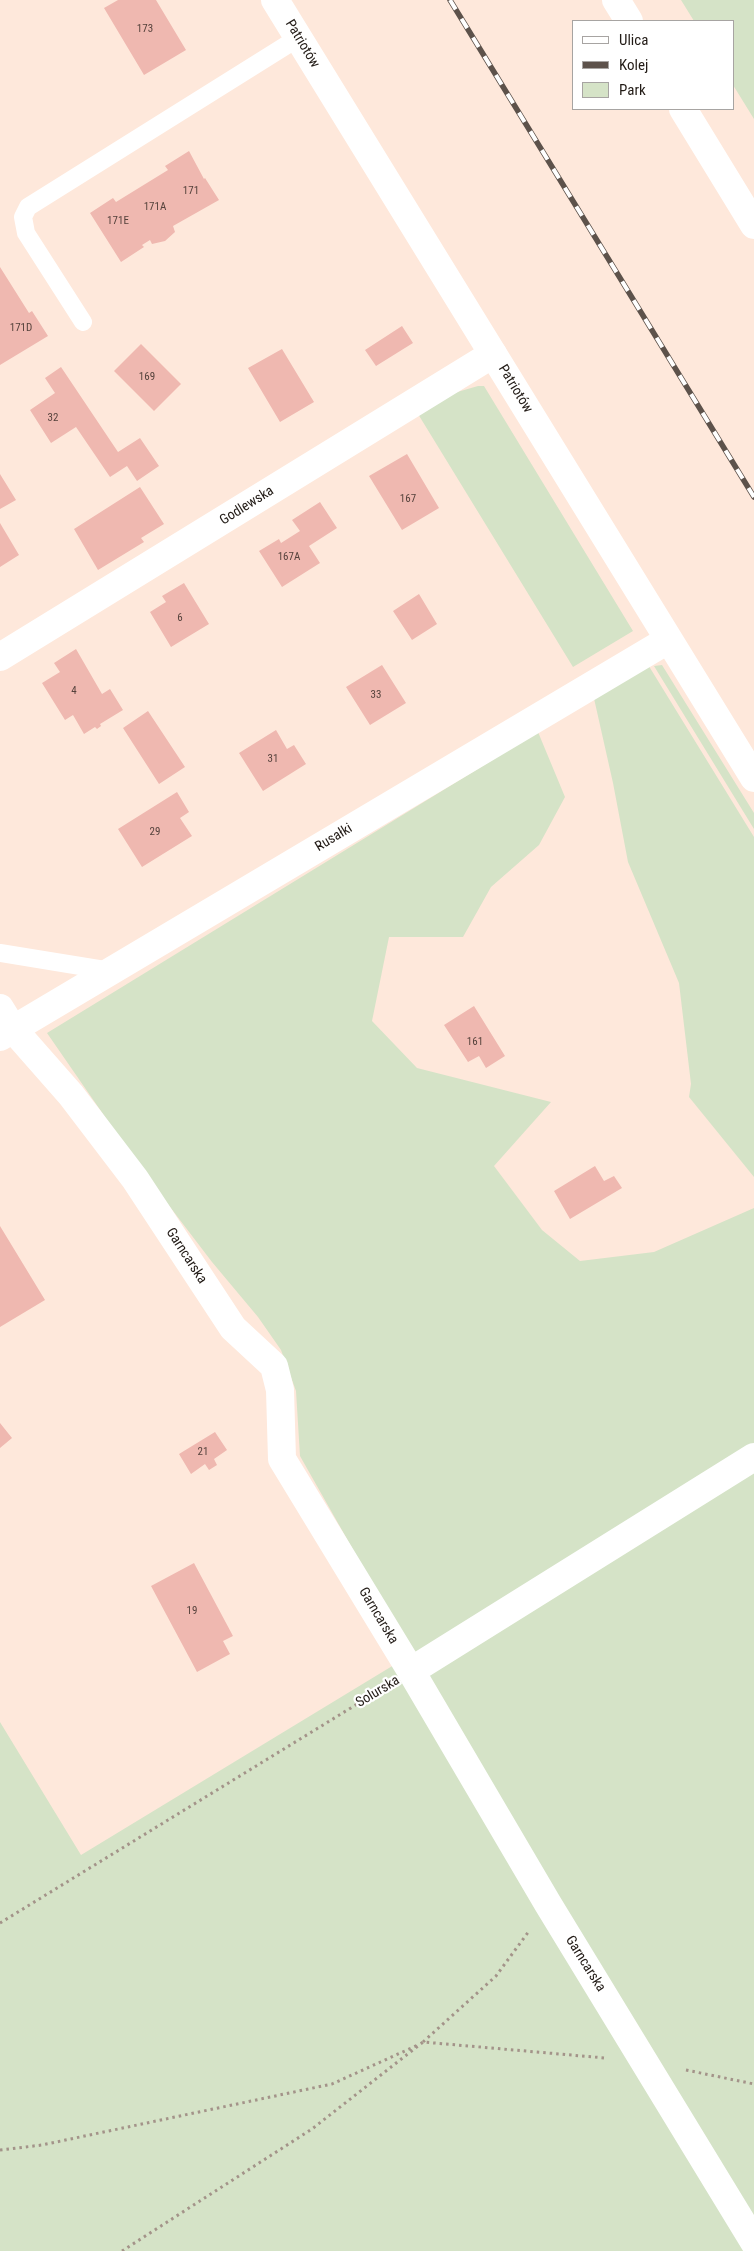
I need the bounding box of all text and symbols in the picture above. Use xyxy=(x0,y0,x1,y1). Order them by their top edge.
street label: Patriotów xyxy=(281,17,323,71)
legend xyxy=(572,20,734,110)
house number: 173 xyxy=(137,22,153,36)
text: Ulica xyxy=(619,31,648,49)
text: Kolej xyxy=(619,56,648,74)
text: Park xyxy=(619,81,646,99)
house number: 171 xyxy=(183,184,199,198)
house number: 171A xyxy=(144,200,166,214)
house number: 171E xyxy=(107,214,129,228)
house number: 171D xyxy=(10,321,32,335)
street label: Patriotów xyxy=(494,362,536,416)
house number: 169 xyxy=(139,370,155,384)
house number: 32 xyxy=(48,411,58,425)
street label: Godlewska xyxy=(217,483,277,529)
house number: 167 xyxy=(400,492,416,506)
house number: 167A xyxy=(278,550,300,564)
house number: 6 xyxy=(177,611,183,625)
house number: 4 xyxy=(71,684,77,698)
house number: 33 xyxy=(371,688,381,702)
house number: 31 xyxy=(268,752,278,766)
street label: Rusałki xyxy=(312,820,356,856)
house number: 29 xyxy=(150,825,160,839)
house number: 161 xyxy=(467,1035,483,1049)
street label: Garncarska xyxy=(162,1225,210,1287)
house number: 21 xyxy=(198,1445,208,1459)
street label: Garncarska xyxy=(355,1585,401,1647)
house number: 19 xyxy=(187,1604,197,1618)
street label: Solurska xyxy=(353,1672,403,1712)
street label: Garncarska xyxy=(561,1933,609,1995)

